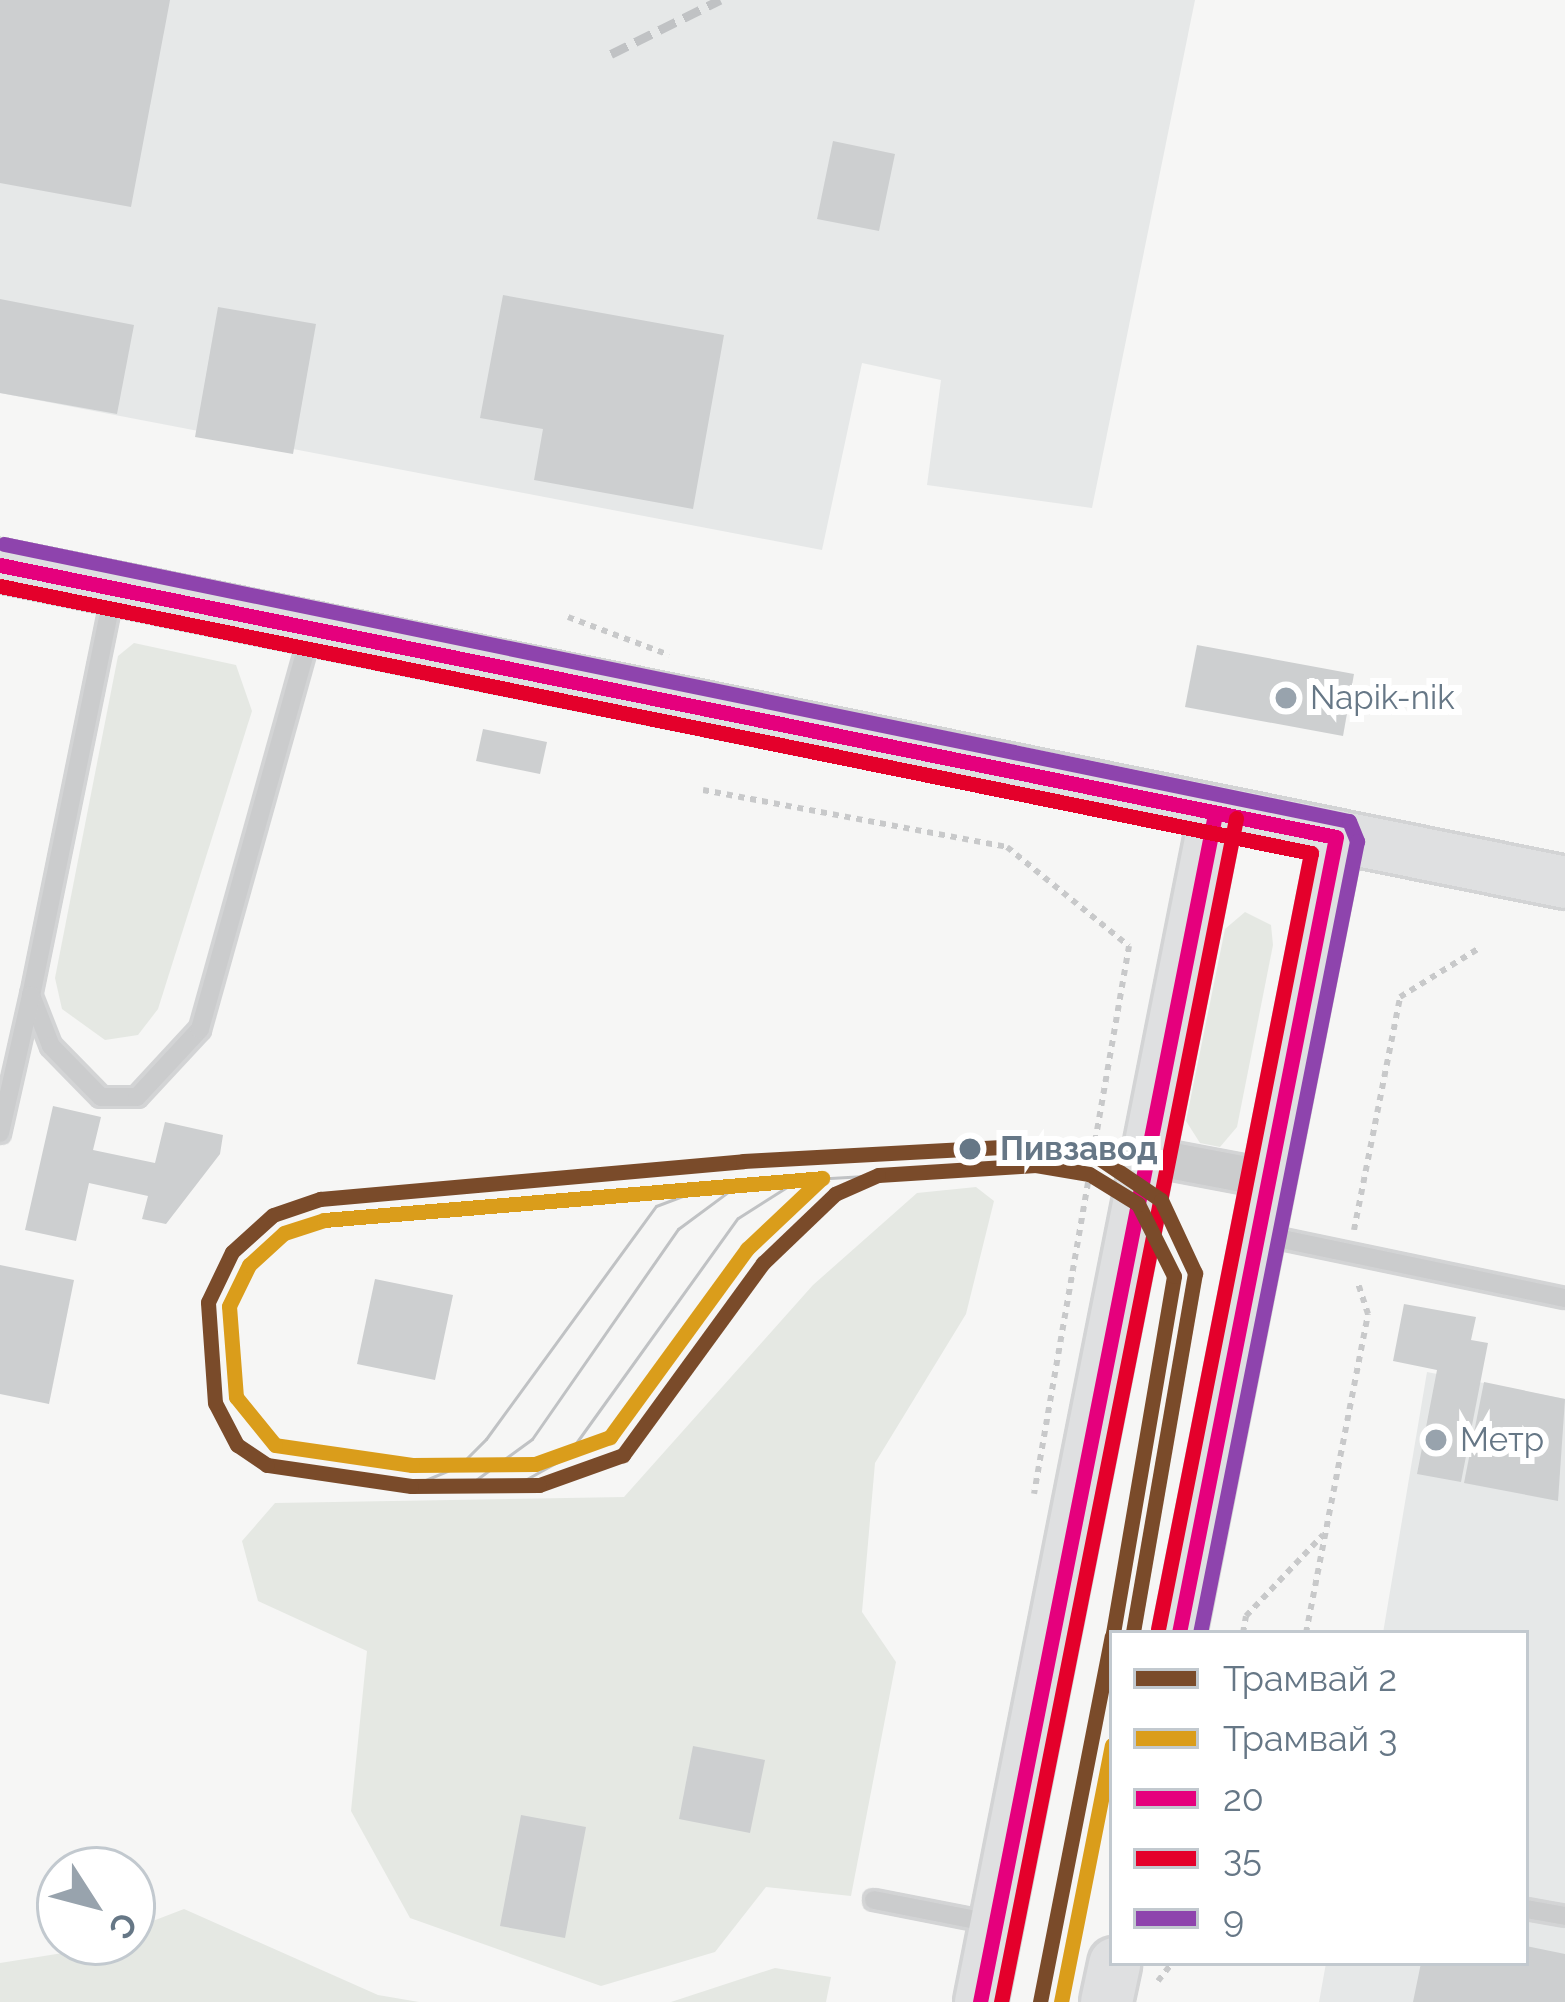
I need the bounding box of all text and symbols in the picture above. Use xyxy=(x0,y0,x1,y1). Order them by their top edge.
place label: Napik-nik xyxy=(1310,678,1455,718)
marker: Napik-nik xyxy=(1273,685,1299,711)
place label: Пивзавод xyxy=(1000,1129,1158,1169)
marker: Пивзавод xyxy=(951,1130,989,1168)
place label: Метр xyxy=(1460,1420,1544,1460)
marker: Метр xyxy=(1423,1427,1449,1453)
legend xyxy=(1109,1630,1529,1966)
text: Трамвай 2 xyxy=(1223,1657,1397,1699)
text: Трамвай 3 xyxy=(1223,1717,1397,1759)
text: 20 xyxy=(1223,1777,1264,1819)
text: 35 xyxy=(1223,1837,1262,1879)
north arrow xyxy=(36,1846,156,1966)
text: 9 xyxy=(1223,1897,1244,1939)
text: С xyxy=(101,1905,146,1946)

